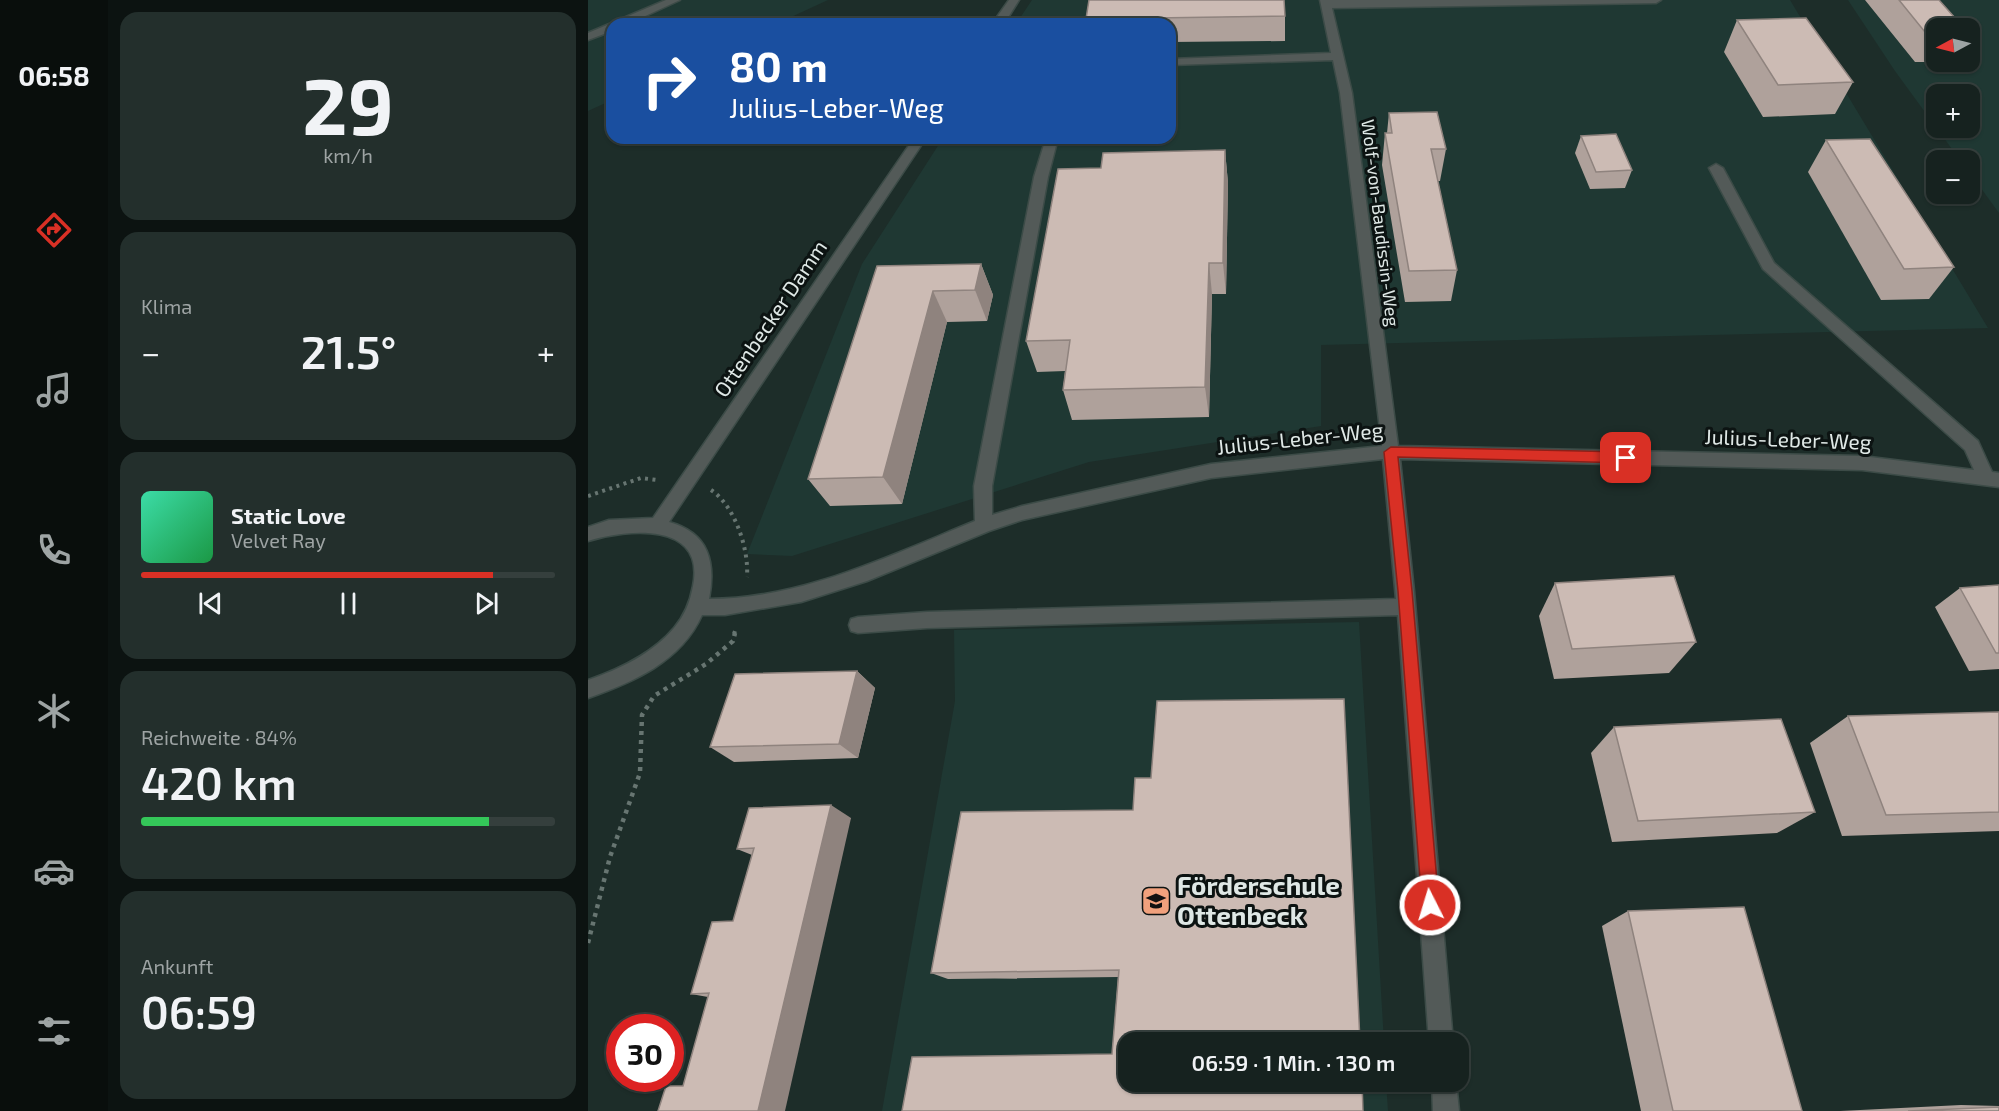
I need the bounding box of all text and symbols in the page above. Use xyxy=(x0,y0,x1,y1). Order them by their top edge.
north arrow xyxy=(1926,18,1980,72)
map controls xyxy=(1926,18,1980,204)
text: 80 m xyxy=(729,40,828,90)
icon: right xyxy=(630,42,708,120)
text: 29 xyxy=(302,57,394,151)
text: 06:58 xyxy=(18,59,90,91)
button: + xyxy=(1926,84,1980,138)
text: Julius-Leber-Weg xyxy=(729,91,944,123)
street label: Wolf-von-Baudissin-Weg xyxy=(1357,118,1405,328)
text: km/h xyxy=(323,143,373,167)
button: − xyxy=(1926,150,1980,204)
icon: directions xyxy=(33,209,75,251)
street label: Ottenbecker Damm xyxy=(708,235,831,401)
text: Klima xyxy=(141,294,192,318)
text: 21.5° xyxy=(301,324,396,378)
text: − xyxy=(141,332,160,372)
text: + xyxy=(537,332,555,372)
icon: music xyxy=(33,369,75,411)
street label: Julius-Leber-Weg xyxy=(1215,416,1385,459)
street label: Julius-Leber-Weg xyxy=(1704,423,1872,454)
pin xyxy=(1600,432,1651,483)
icon: arrive xyxy=(1609,441,1642,474)
text: Static Love xyxy=(231,502,346,528)
text: Velvet Ray xyxy=(231,528,326,552)
icon: phone xyxy=(33,529,75,571)
icon: previous xyxy=(194,587,227,620)
icon: pause xyxy=(332,587,365,620)
icon: next xyxy=(470,587,503,620)
icon: climate xyxy=(33,690,75,732)
text: Reichweite · 84% xyxy=(141,725,297,749)
text: 420 km xyxy=(141,755,297,809)
icon: car xyxy=(33,850,75,892)
place label: Förderschule Ottenbeck xyxy=(1177,869,1340,930)
position arrow xyxy=(1398,873,1462,937)
school or university icon: Förderschule Ottenbeck xyxy=(1140,885,1172,917)
text: Ankunft xyxy=(141,954,213,978)
text: 06:59 xyxy=(141,984,257,1038)
icon: filters xyxy=(33,1010,75,1052)
speed limit sign: 30 xyxy=(606,1014,684,1092)
text: 06:59 · 1 Min. · 130 m xyxy=(1192,1049,1395,1075)

